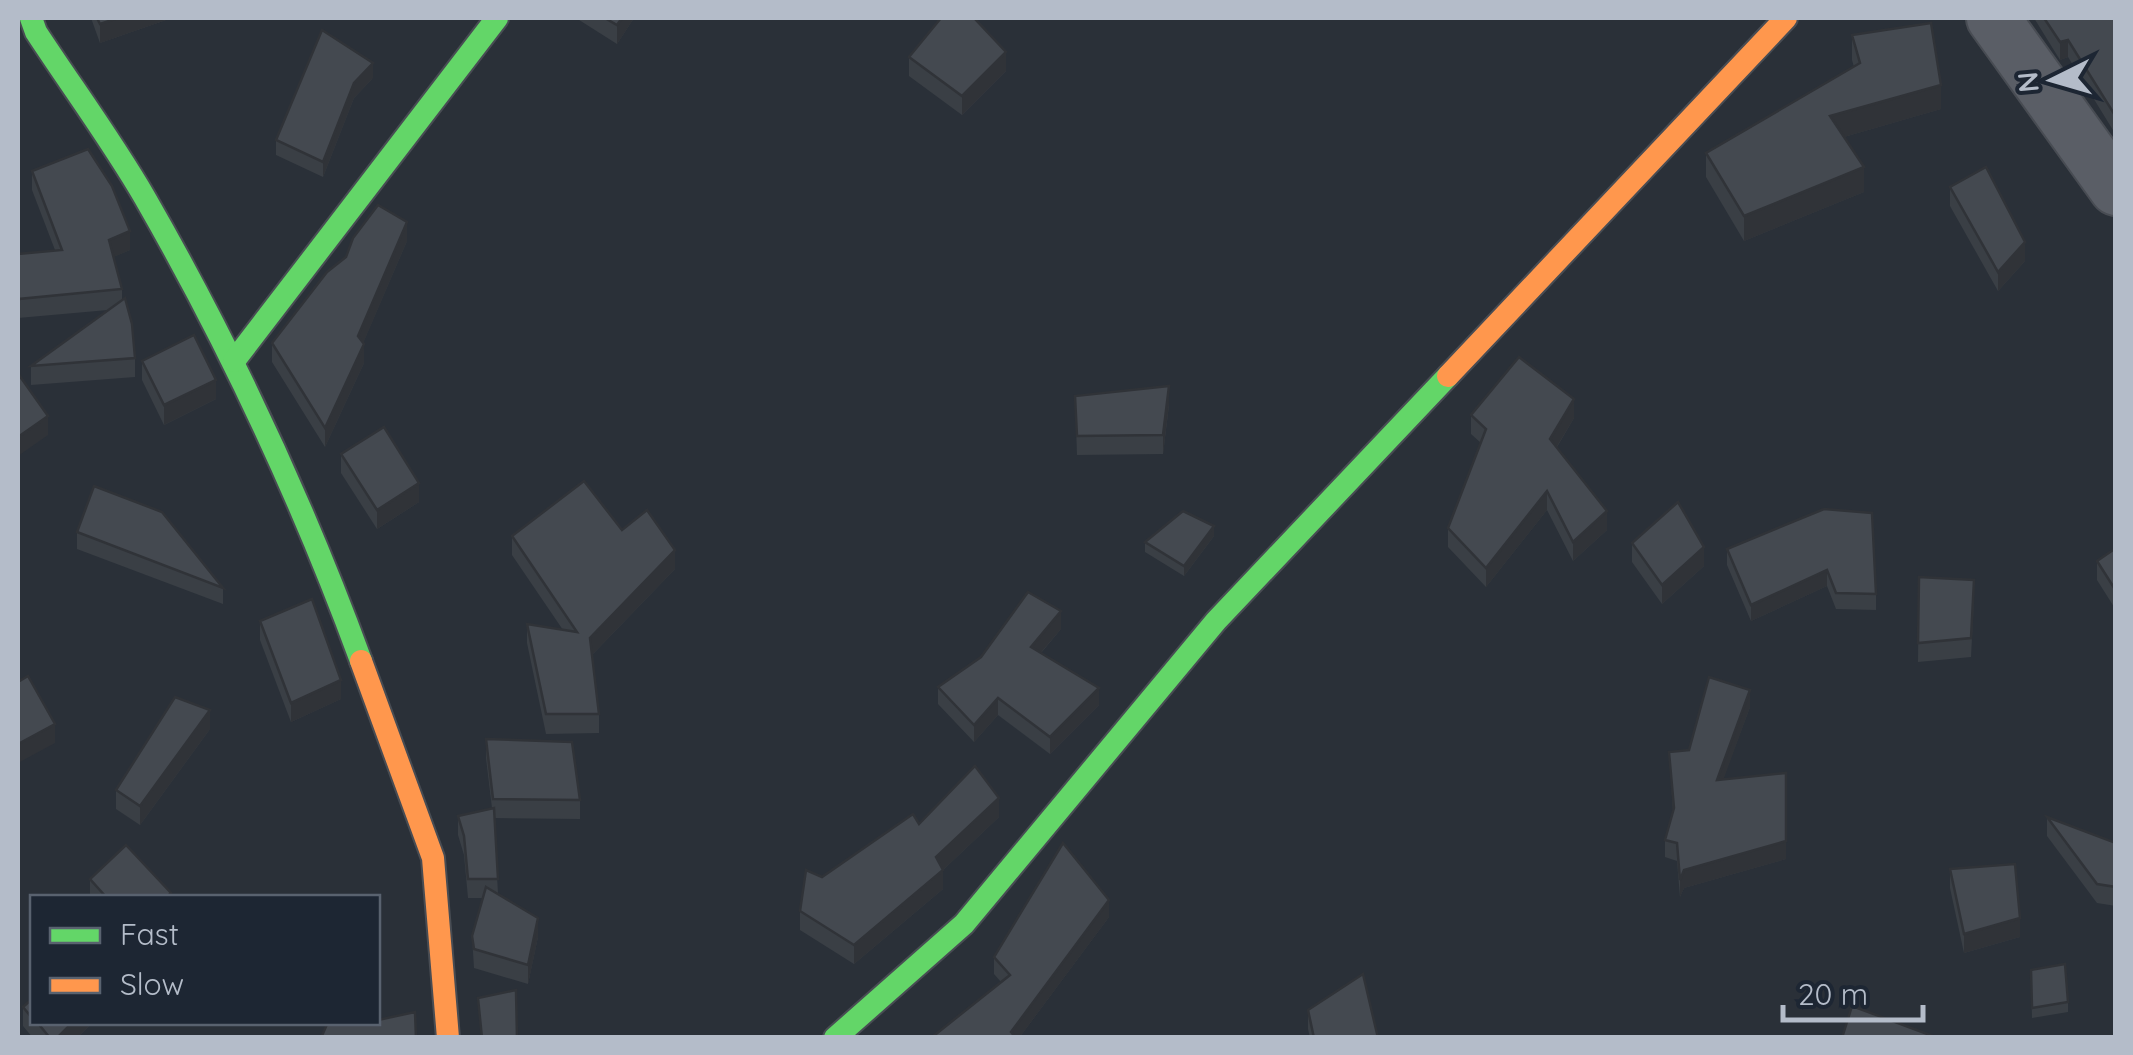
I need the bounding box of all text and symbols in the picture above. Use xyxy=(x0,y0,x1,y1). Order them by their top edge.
north arrow xyxy=(2003,30,2103,130)
text: N xyxy=(2009,70,2046,94)
legend xyxy=(30,895,380,1025)
text: Fast xyxy=(120,915,179,953)
scale bar xyxy=(1783,960,1923,1022)
text: Slow xyxy=(120,965,184,1003)
text: 20 m xyxy=(1798,975,1868,1013)

